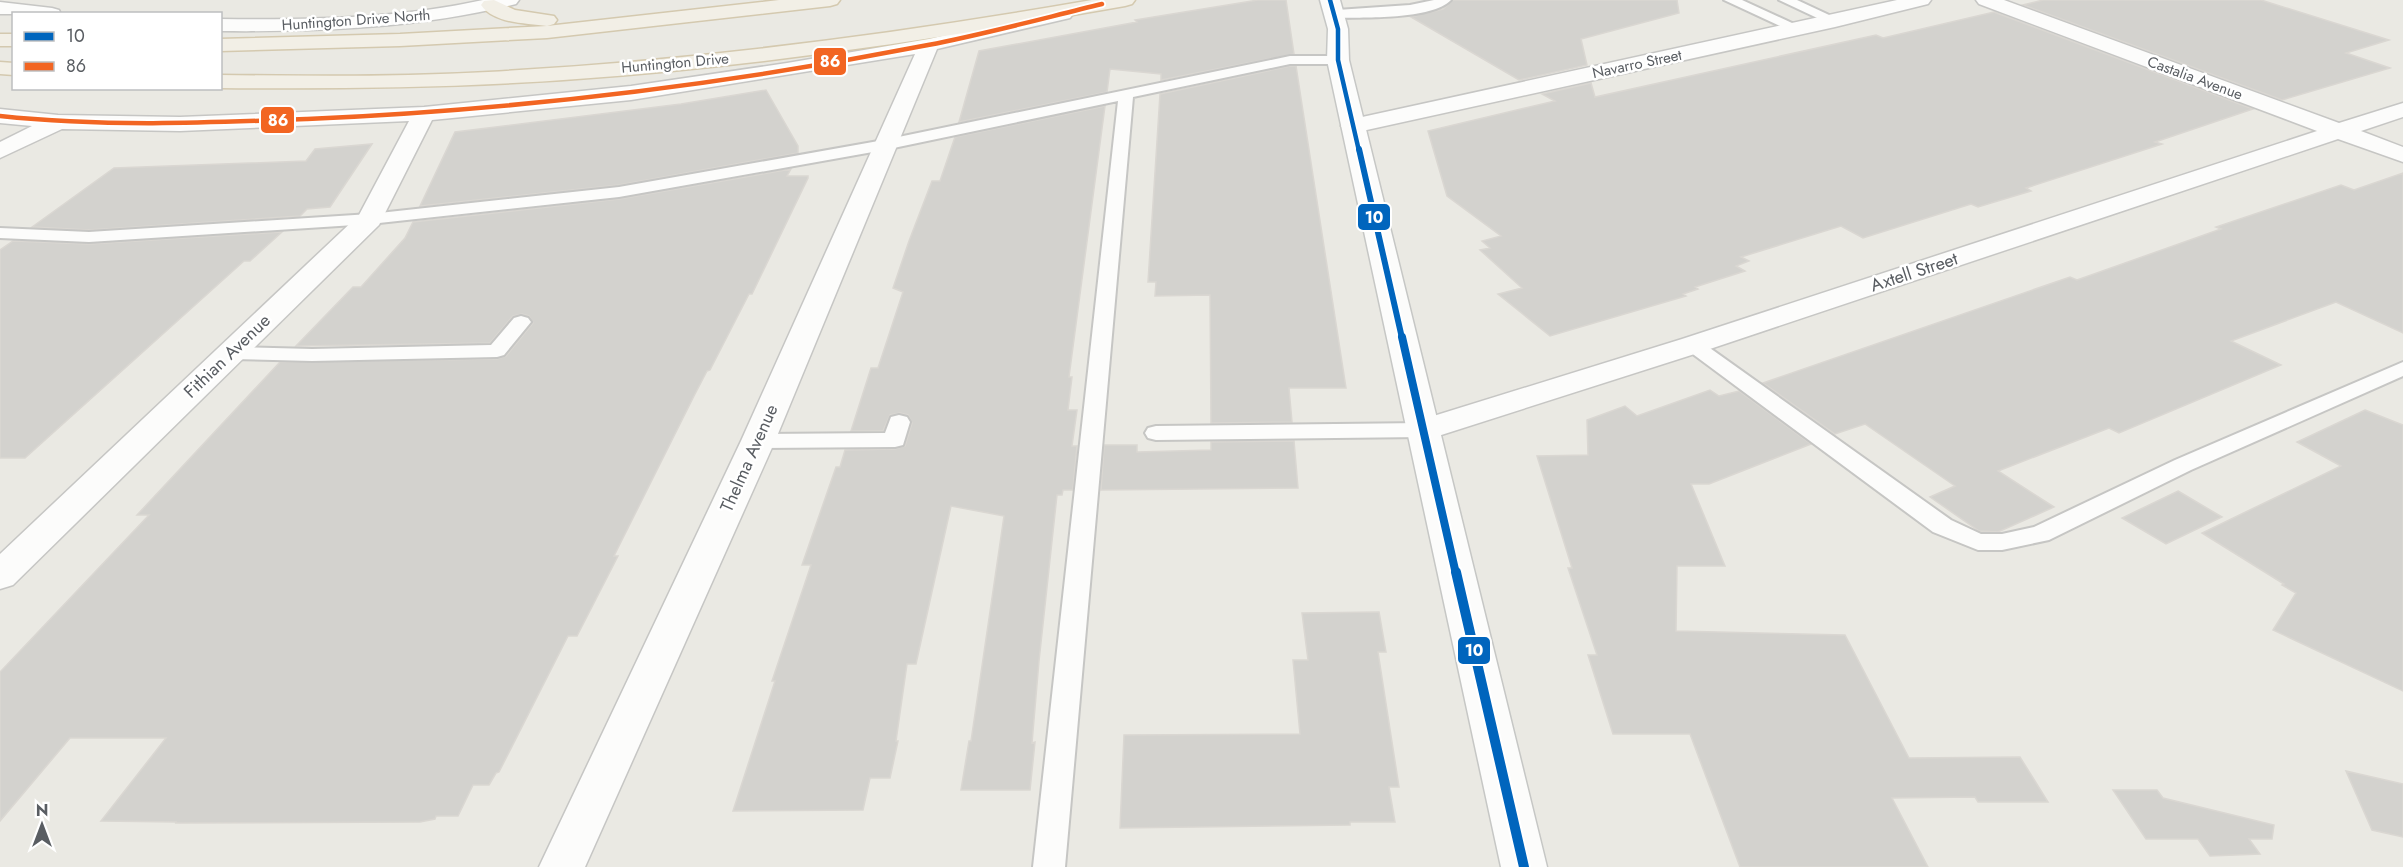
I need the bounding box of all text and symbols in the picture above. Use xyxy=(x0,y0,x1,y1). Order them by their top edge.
street label: Huntington Drive North xyxy=(281,4,431,36)
legend xyxy=(12,12,222,90)
text: 10 xyxy=(66,23,85,49)
street label: Navarro Street xyxy=(1590,44,1684,84)
street label: Huntington Drive xyxy=(620,47,730,79)
line badge: 86 xyxy=(813,47,847,76)
text: 86 xyxy=(820,50,840,73)
street label: Castalia Avenue xyxy=(2144,51,2246,106)
text: 86 xyxy=(66,53,86,79)
line badge: 86 xyxy=(260,106,295,134)
text: 86 xyxy=(268,109,288,132)
line badge: 10 xyxy=(1357,203,1391,231)
text: 10 xyxy=(1365,206,1383,229)
street label: Axtell Street xyxy=(1867,245,1962,298)
street label: Fithian Avenue xyxy=(178,308,276,404)
street label: Thelma Avenue xyxy=(714,400,784,516)
line badge: 10 xyxy=(1457,636,1491,665)
text: 10 xyxy=(1465,639,1483,662)
north arrow xyxy=(12,795,72,855)
text: N xyxy=(36,799,48,822)

